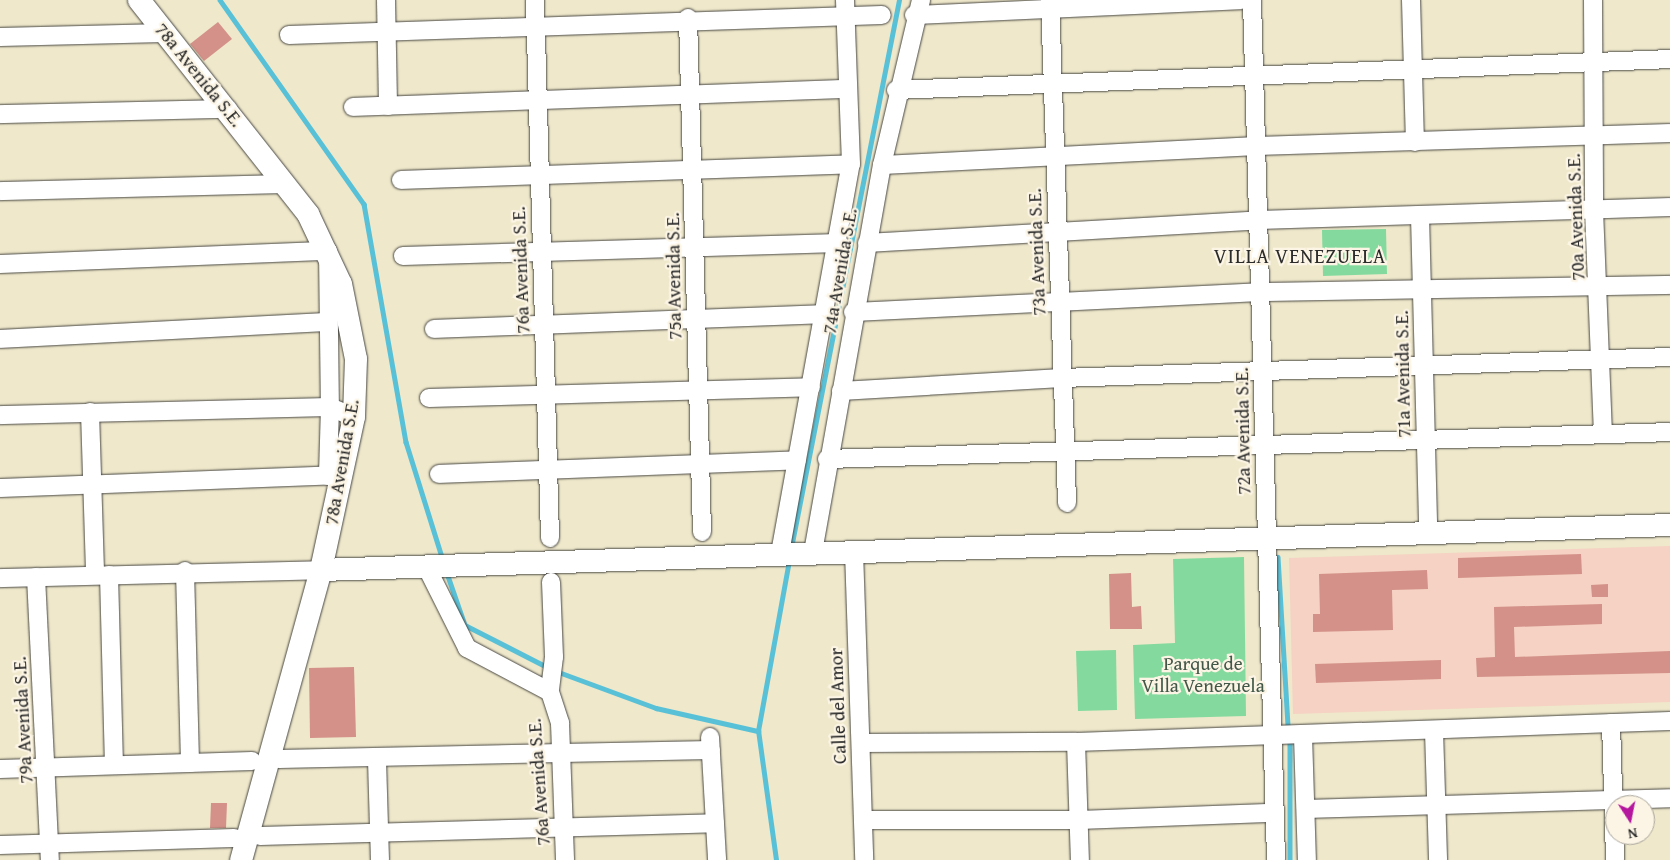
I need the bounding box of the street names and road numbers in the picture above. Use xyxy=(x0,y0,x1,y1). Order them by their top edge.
street label: 78a Avenida S.E. xyxy=(150,18,248,132)
street label: 70a Avenida S.E. xyxy=(1562,153,1590,281)
street label: 73a Avenida S.E. xyxy=(1023,188,1051,316)
street label: 76a Avenida S.E. xyxy=(507,206,535,334)
street label: 74a Avenida S.E. xyxy=(818,206,862,336)
street label: 75a Avenida S.E. xyxy=(661,212,687,340)
street label: 71a Avenida S.E. xyxy=(1390,310,1416,438)
street label: 72a Avenida S.E. xyxy=(1230,367,1256,495)
street label: 78a Avenida S.E. xyxy=(320,397,364,527)
street label: Calle del Amor xyxy=(825,648,851,764)
street label: 79a Avenida S.E. xyxy=(8,656,38,784)
street label: 76a Avenida S.E. xyxy=(523,718,555,846)

